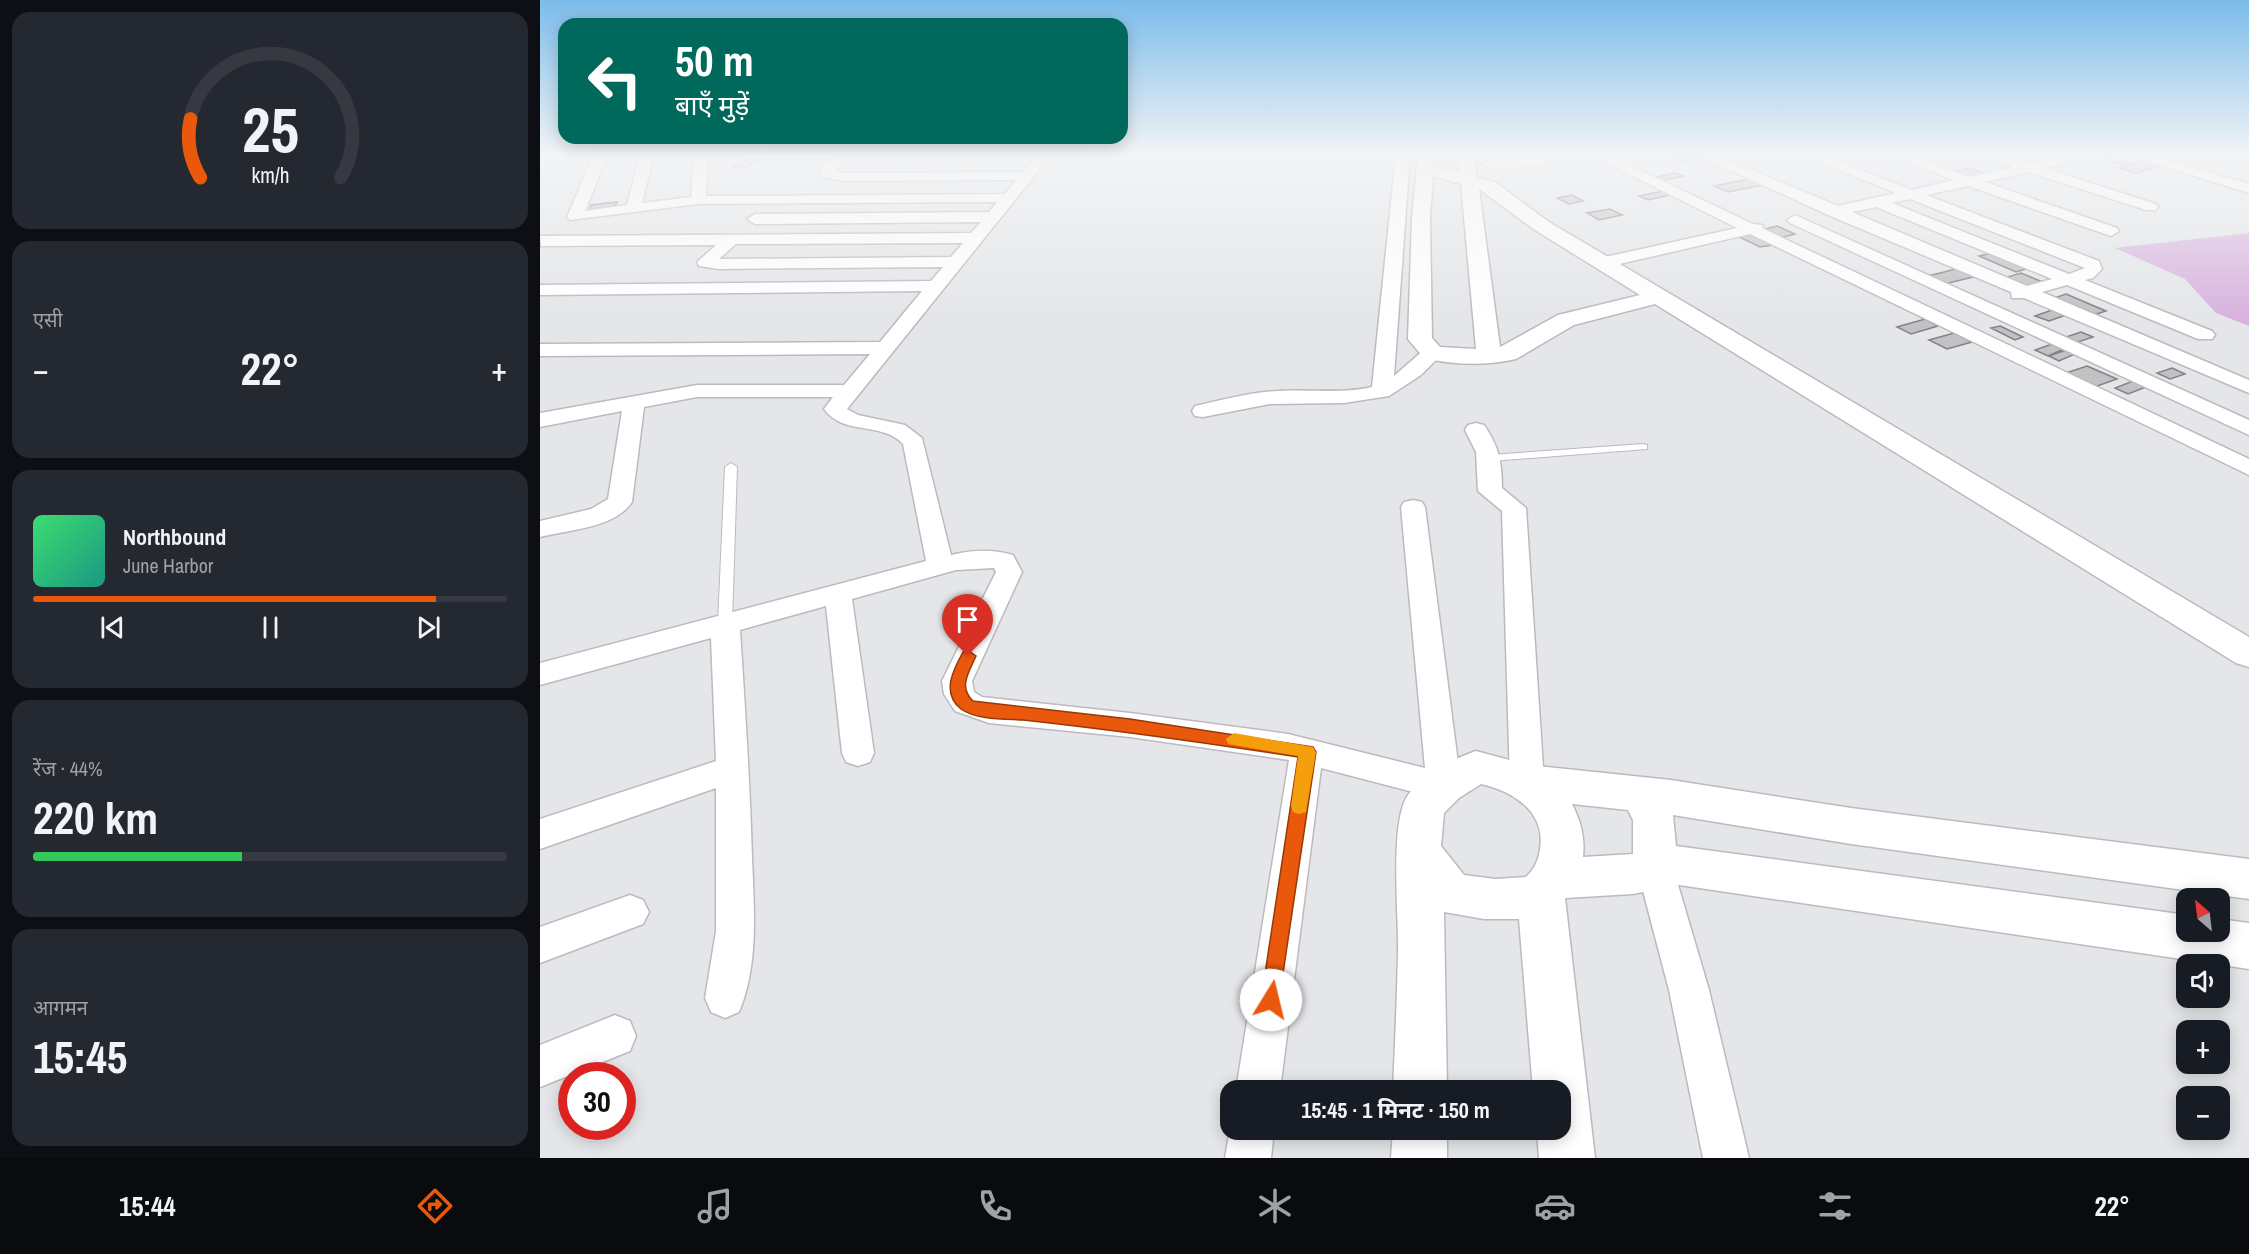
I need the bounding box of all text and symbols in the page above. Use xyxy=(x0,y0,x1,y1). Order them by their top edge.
text: 50 m xyxy=(675,33,754,89)
icon: left xyxy=(576,42,654,120)
text: 25 xyxy=(242,87,298,171)
text: बाएँ मुड़ें xyxy=(675,87,749,123)
text: km/h xyxy=(251,161,289,190)
text: एसी xyxy=(33,306,63,333)
text: 22° xyxy=(240,338,300,399)
text: − xyxy=(33,347,49,391)
text: + xyxy=(491,347,507,391)
text: Northbound xyxy=(123,522,226,552)
text: June Harbor xyxy=(123,552,213,579)
pin xyxy=(942,594,993,656)
icon: arrive xyxy=(951,603,984,636)
icon: previous xyxy=(96,611,129,644)
icon: pause xyxy=(254,611,287,644)
icon: next xyxy=(412,611,445,644)
text: रेंज · 44% xyxy=(33,755,103,782)
text: 220 km xyxy=(33,787,158,848)
north arrow xyxy=(2176,888,2230,942)
map controls xyxy=(2176,888,2230,1140)
button: sound xyxy=(2176,954,2230,1008)
position arrow xyxy=(1239,968,1303,1032)
text: आगमन xyxy=(33,994,88,1021)
button: + xyxy=(2176,1020,2230,1074)
text: 15:45 xyxy=(33,1026,127,1087)
speed limit sign: 30 xyxy=(558,1062,636,1140)
button: − xyxy=(2176,1086,2230,1140)
text: 15:45 · 1 मिनट · 150 m xyxy=(1301,1095,1490,1125)
icon: directions xyxy=(414,1185,456,1227)
icon: music xyxy=(694,1185,736,1227)
icon: phone xyxy=(974,1185,1016,1227)
icon: climate xyxy=(1254,1185,1296,1227)
icon: car xyxy=(1534,1185,1576,1227)
icon: filters xyxy=(1814,1185,1856,1227)
text: 15:44 xyxy=(119,1188,176,1224)
text: 22° xyxy=(2094,1188,2130,1224)

